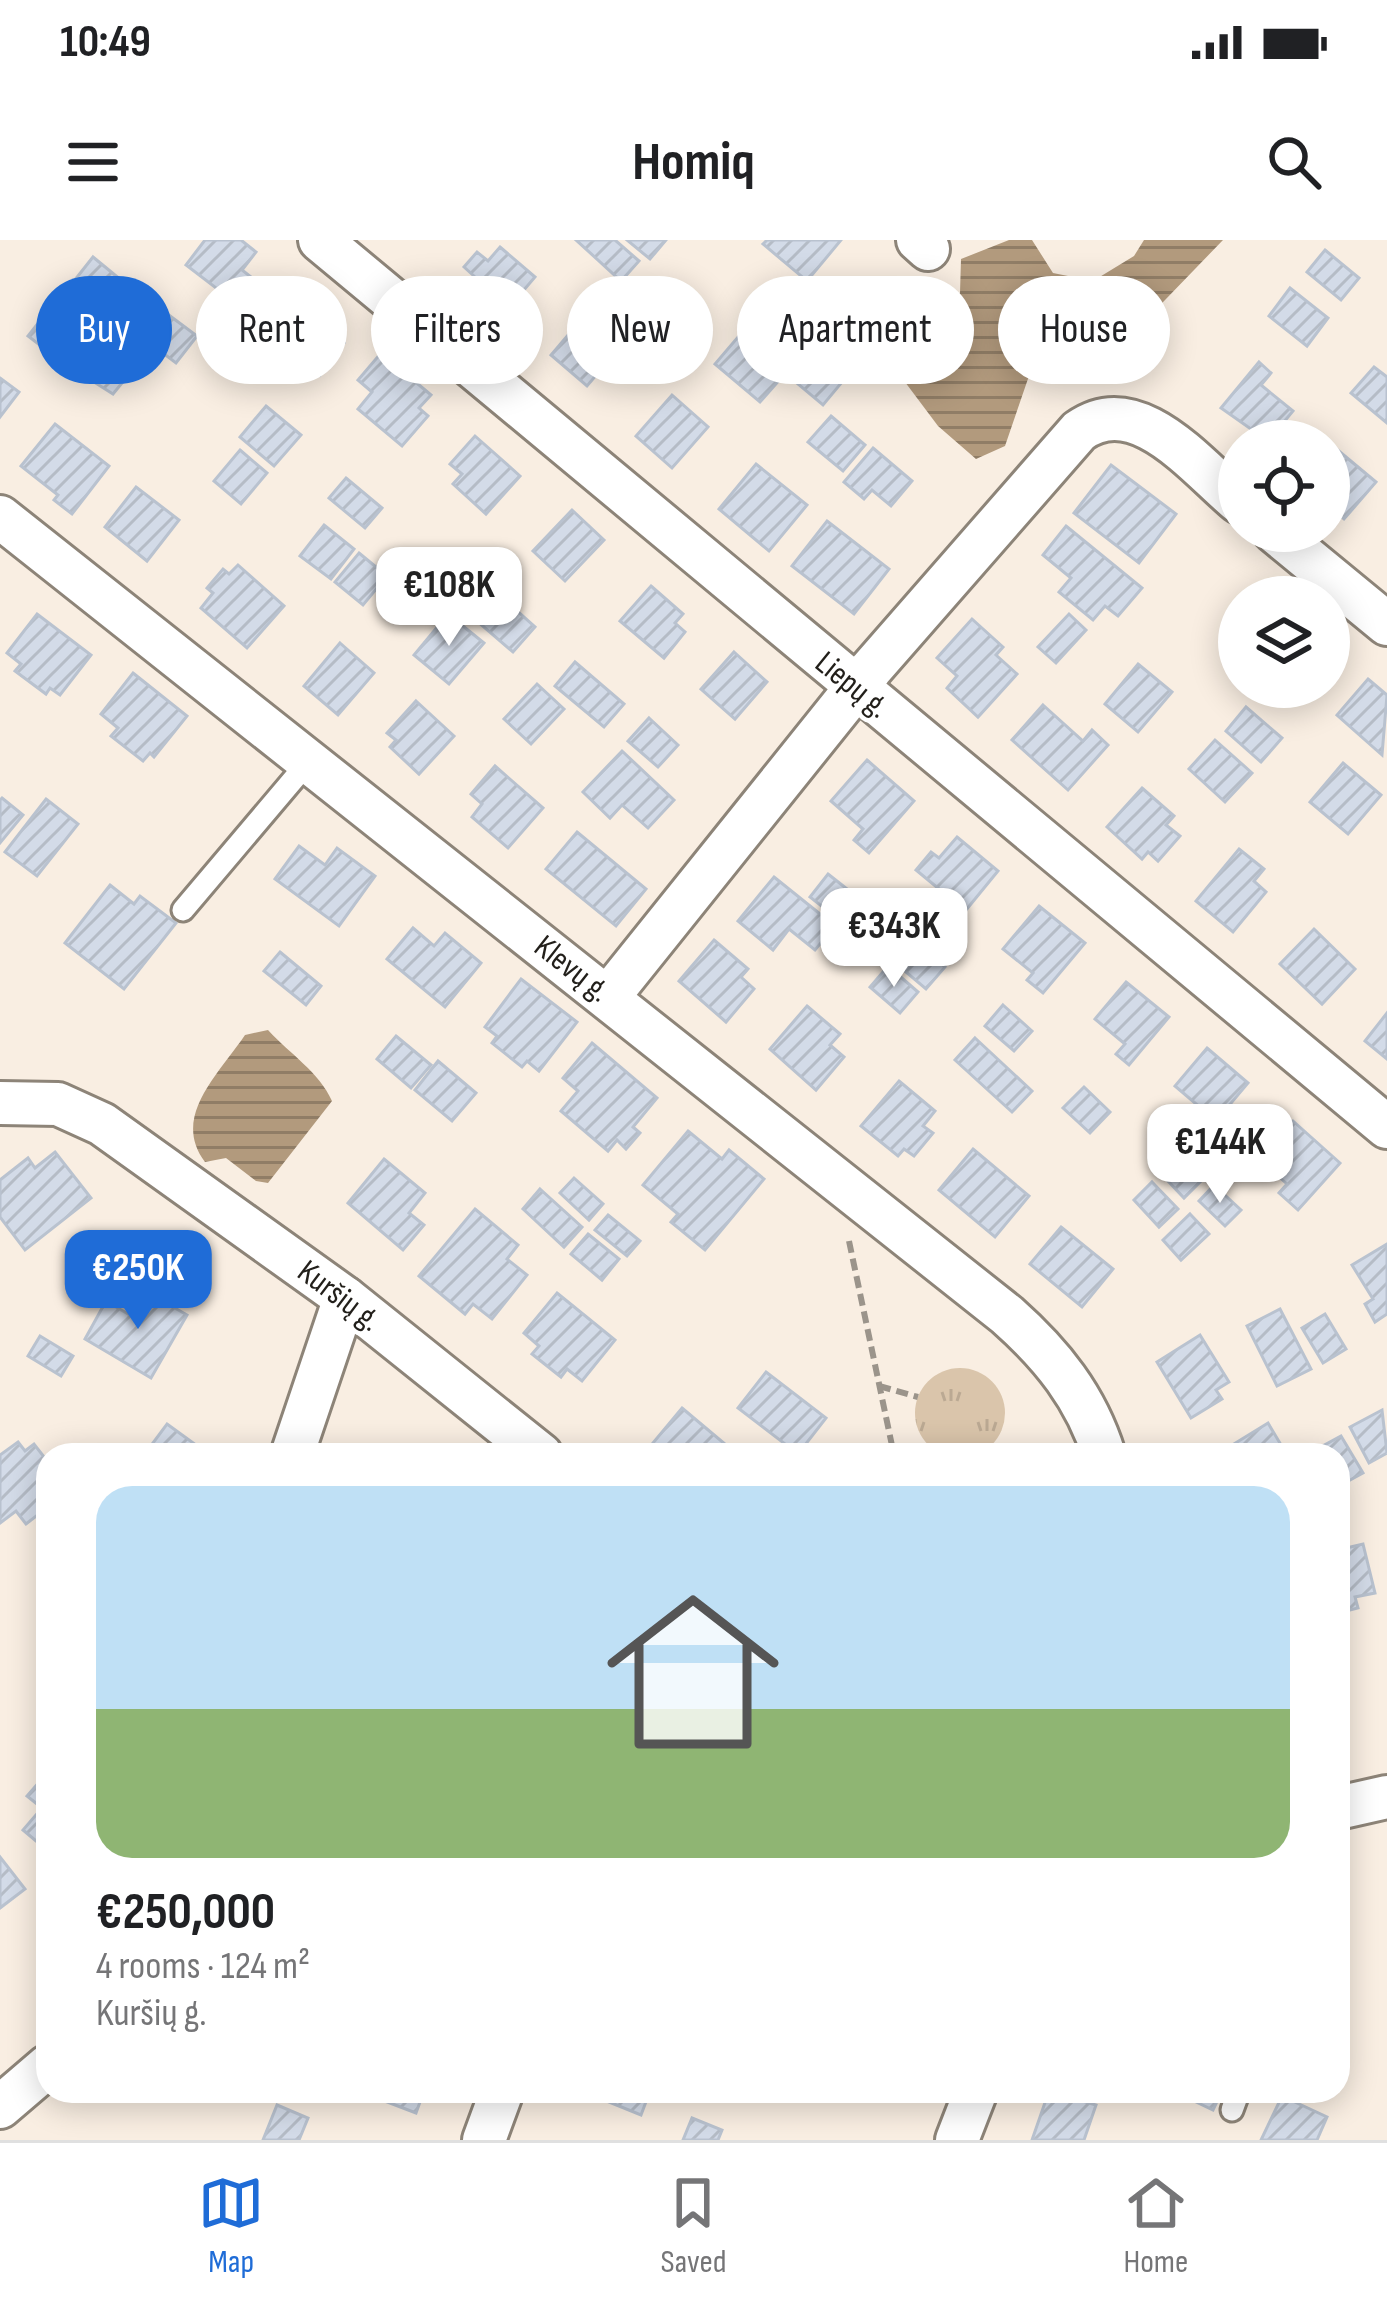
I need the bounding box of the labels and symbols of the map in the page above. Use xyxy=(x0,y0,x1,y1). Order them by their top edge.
pin: €108K xyxy=(365,547,533,649)
street label: Liepų g. xyxy=(807,643,897,727)
pin: €343K xyxy=(810,888,978,990)
street label: Klevų g. xyxy=(526,927,618,1011)
pin: €144K xyxy=(1136,1104,1304,1206)
pin: €250K xyxy=(54,1230,222,1332)
street label: Kuršių g. xyxy=(290,1252,388,1340)

